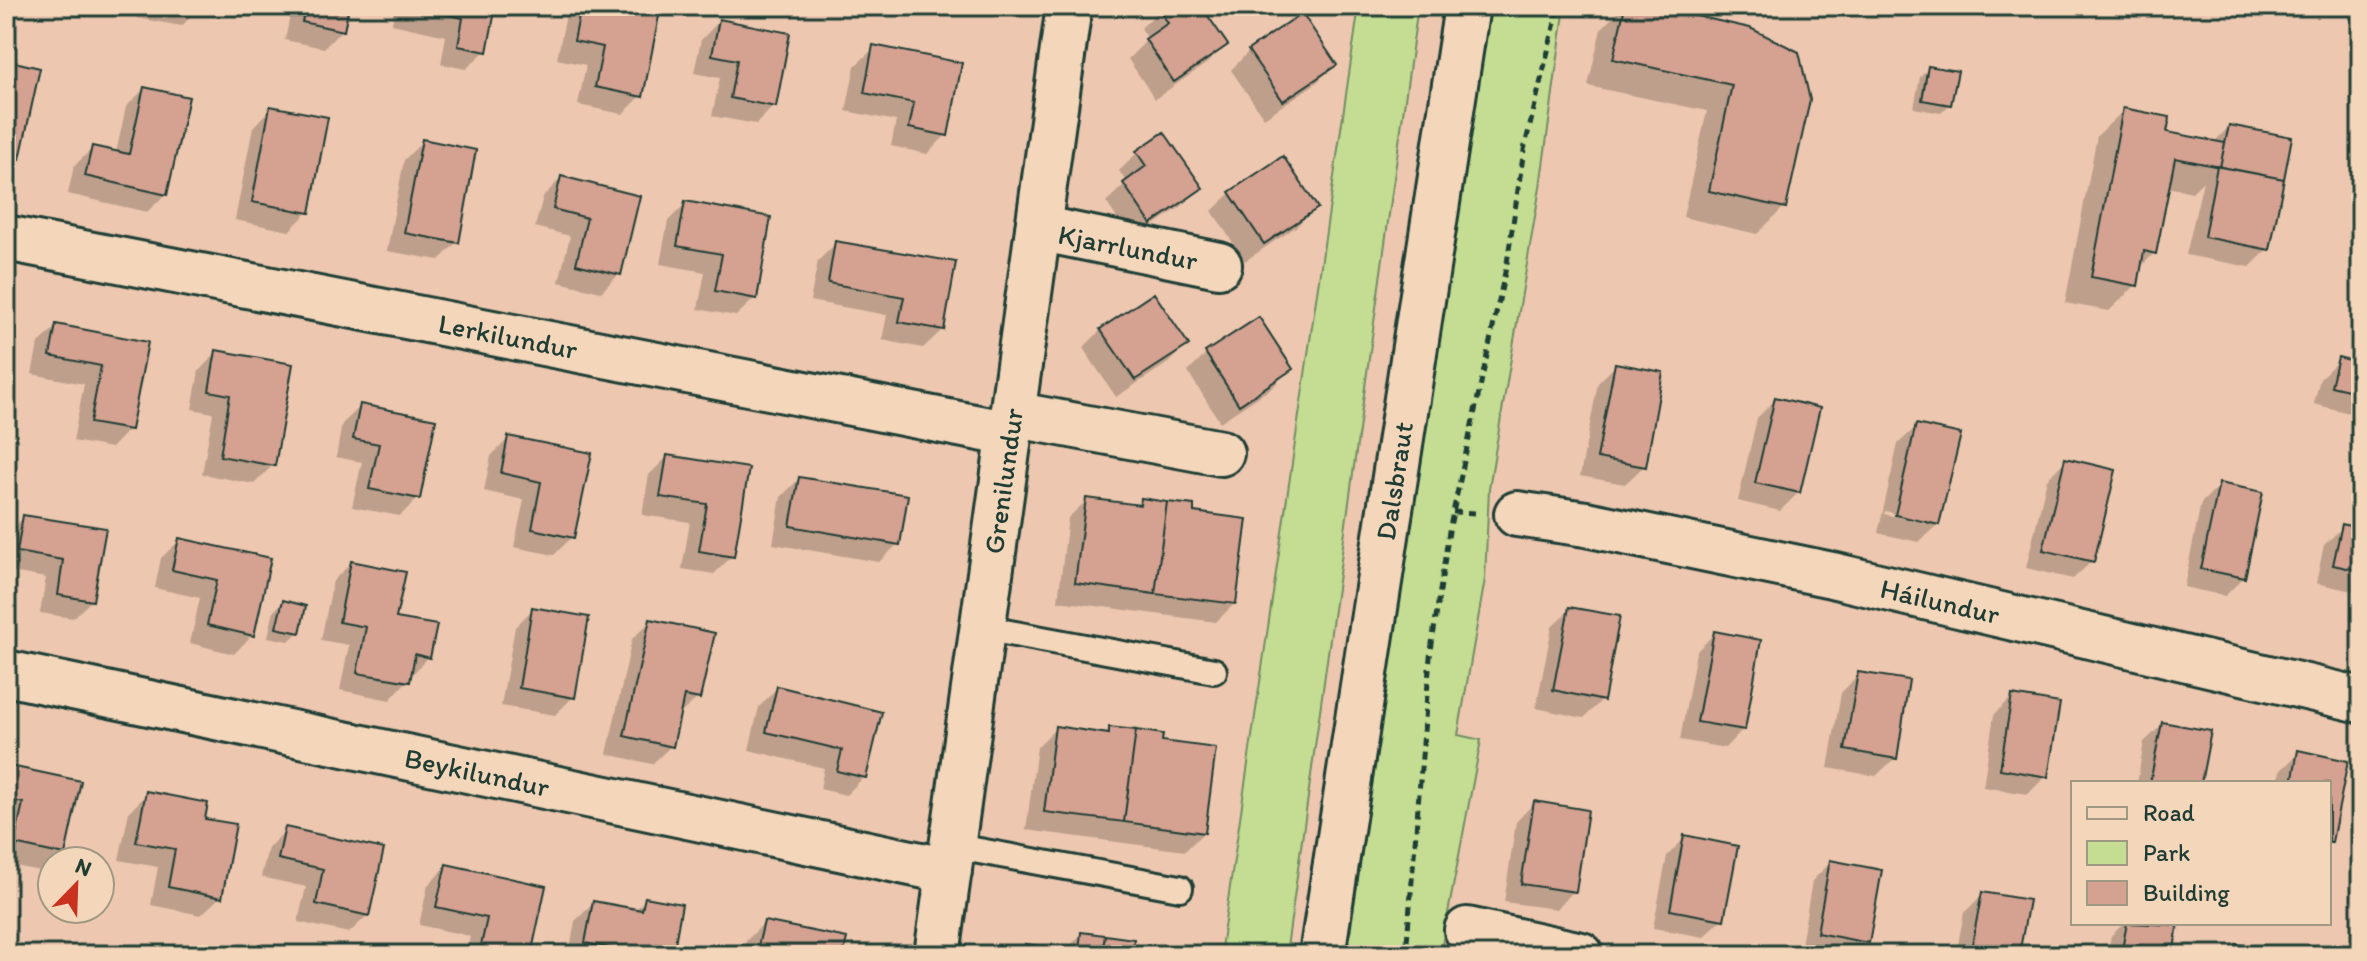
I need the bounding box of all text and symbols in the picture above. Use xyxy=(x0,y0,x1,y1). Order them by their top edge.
street label: Kjarrlundur xyxy=(1055,217,1201,277)
street label: Lerkilundur xyxy=(436,306,580,366)
street label: Grenilundur xyxy=(976,406,1030,556)
street label: Dalsbraut xyxy=(1368,420,1420,542)
street label: Háilundur xyxy=(1877,571,2003,631)
street label: Beykilundur xyxy=(402,740,552,804)
legend xyxy=(2071,781,2331,925)
text: Road xyxy=(2143,798,2195,827)
text: Park xyxy=(2143,838,2190,867)
north arrow xyxy=(36,845,116,925)
text: N xyxy=(72,852,96,882)
text: Building xyxy=(2143,878,2230,907)

